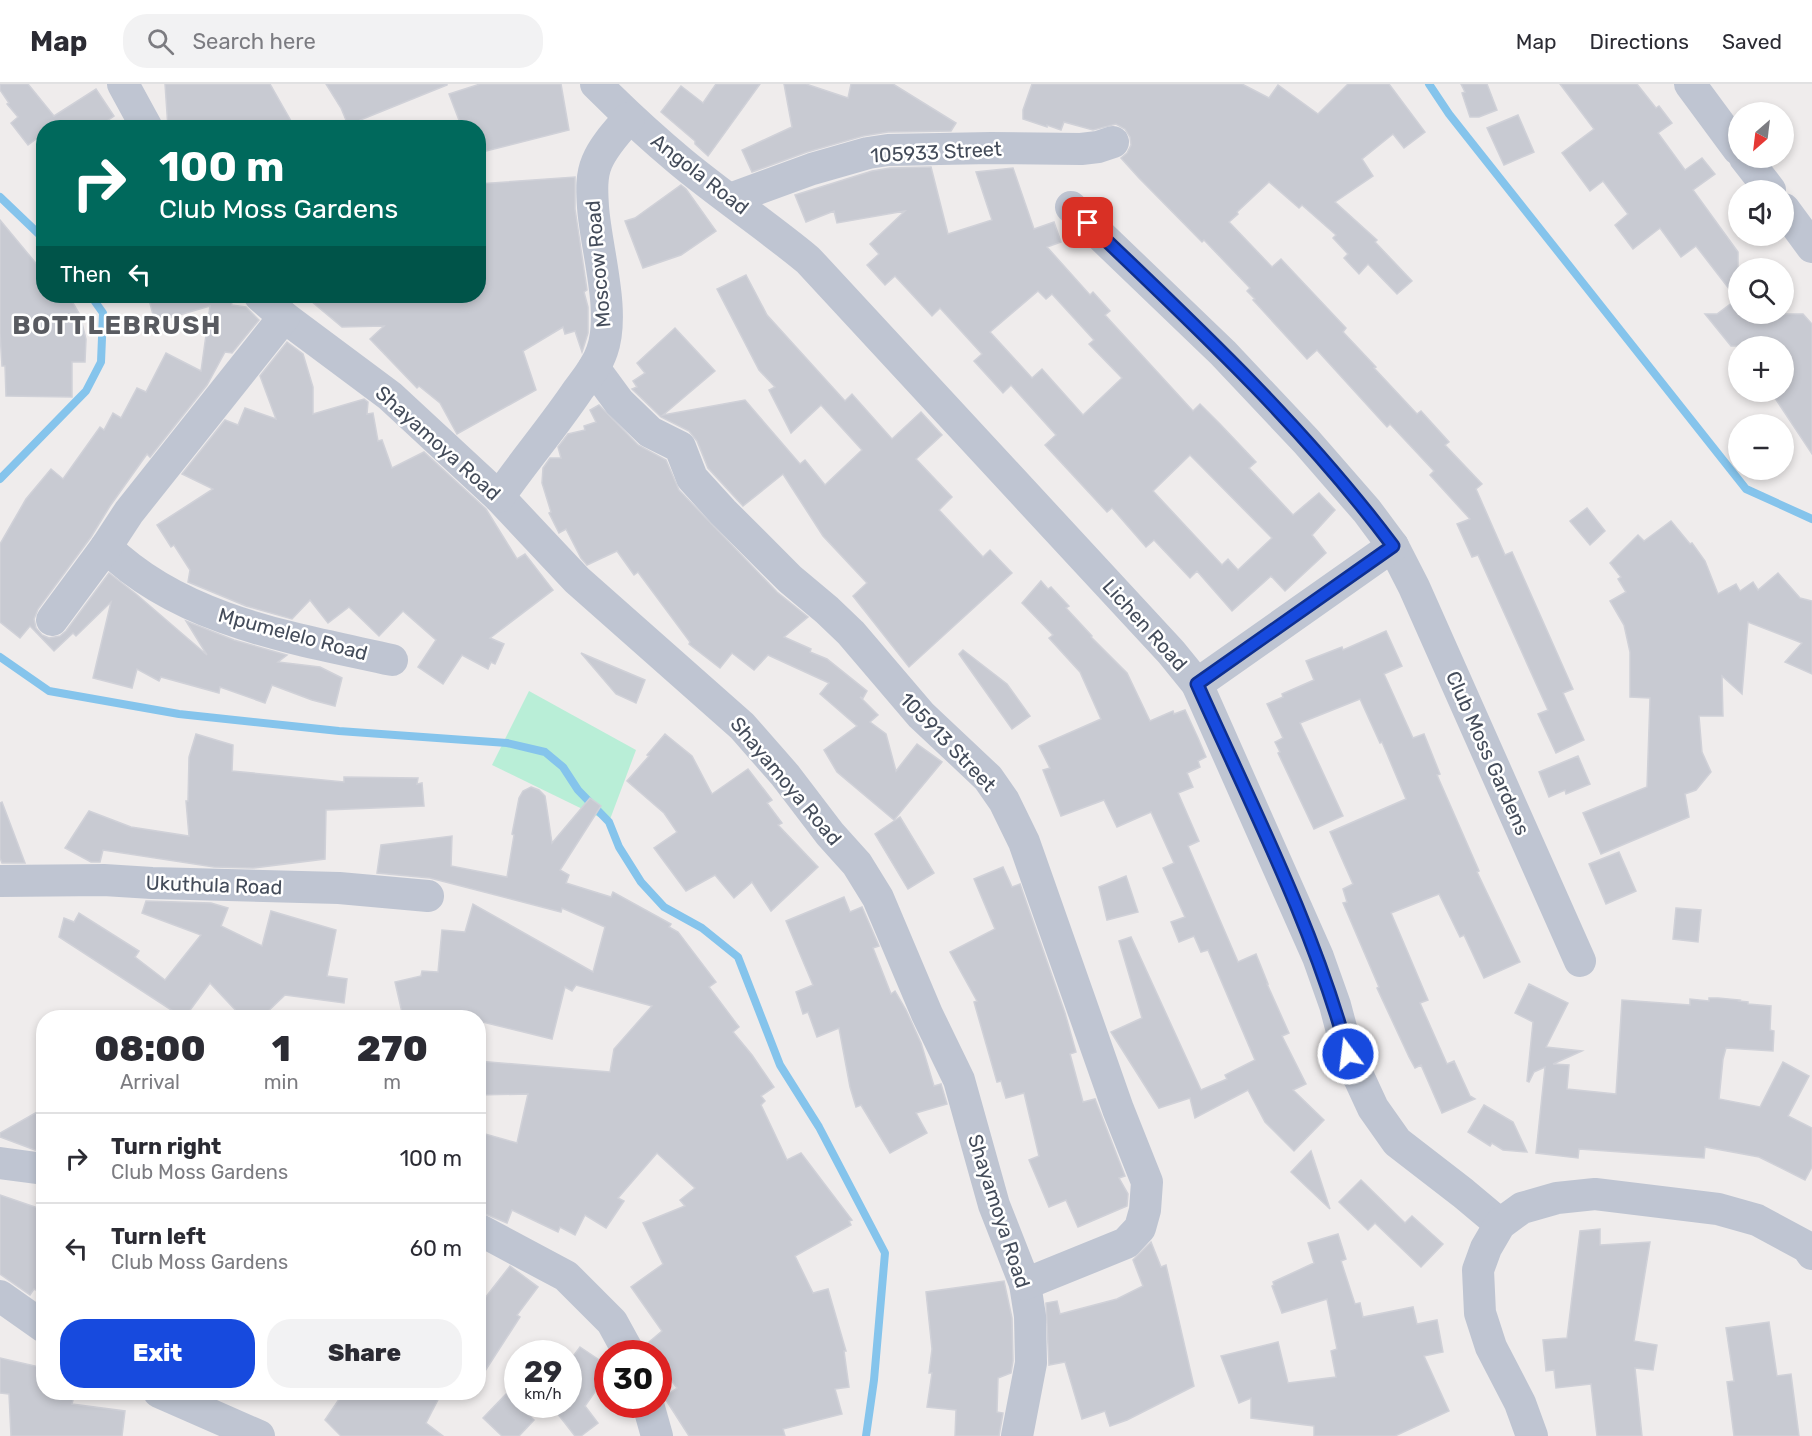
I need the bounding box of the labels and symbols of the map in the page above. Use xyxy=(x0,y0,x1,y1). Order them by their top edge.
north arrow xyxy=(1728,102,1794,168)
street label: Angola Road xyxy=(646,128,754,220)
street label: 105933 Street xyxy=(870,137,1002,167)
pin xyxy=(1062,197,1113,248)
street label: Moscow Road xyxy=(580,199,616,329)
district label: BOTTLEBRUSH xyxy=(12,310,222,341)
street label: Shayamoya Road xyxy=(371,381,505,505)
street label: Lichen Road xyxy=(1098,574,1192,676)
street label: Mpumelelo Road xyxy=(216,603,370,665)
street label: Club Moss Gardens xyxy=(1441,667,1535,839)
street label: 105913 Street xyxy=(895,688,1001,797)
street label: Shayamoya Road xyxy=(725,712,847,850)
street label: Ukuthula Road xyxy=(145,871,283,899)
position arrow xyxy=(1316,1022,1380,1086)
street label: Shayamoya Road xyxy=(963,1131,1035,1291)
speed limit sign: 30 xyxy=(594,1340,672,1418)

